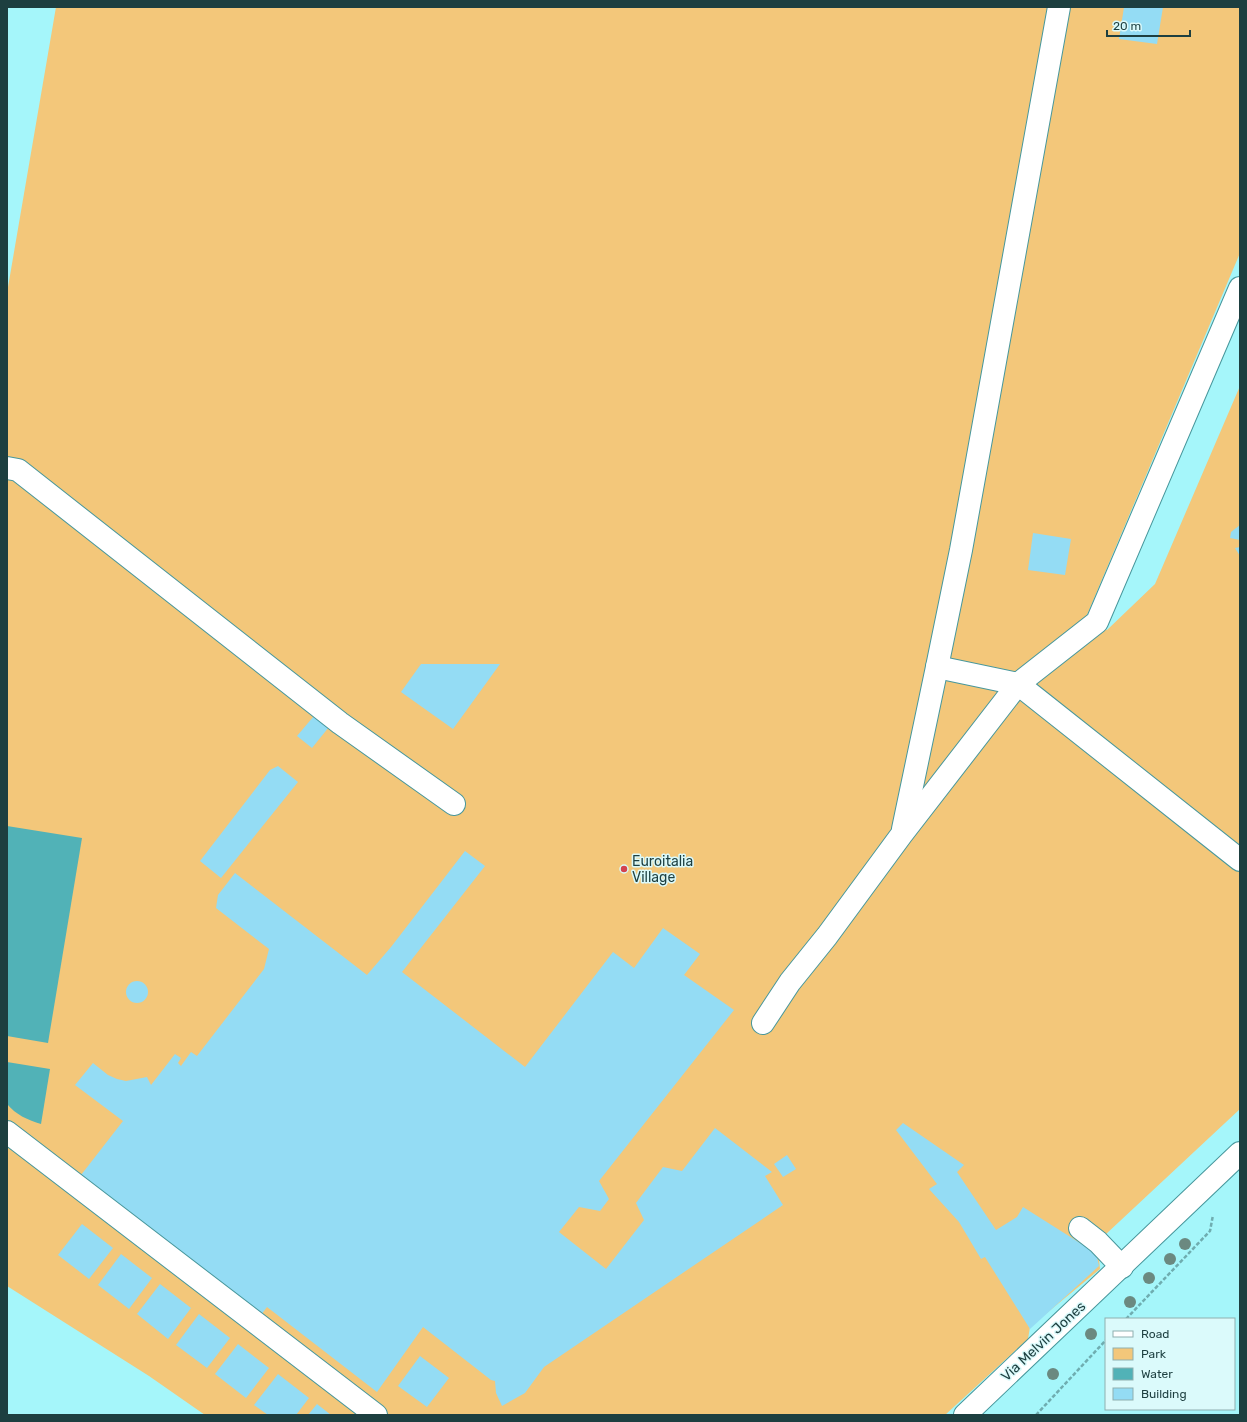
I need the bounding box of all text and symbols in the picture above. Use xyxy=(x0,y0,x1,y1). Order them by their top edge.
scale bar xyxy=(1107,12,1190,38)
text: 20 m xyxy=(1113,19,1141,33)
place label: Euroitalia Village xyxy=(632,853,693,886)
marker: Euroitalia Village xyxy=(619,864,629,874)
street label: Via Melvin Jones xyxy=(998,1298,1089,1385)
legend xyxy=(1105,1318,1235,1410)
text: Road xyxy=(1141,1327,1169,1341)
text: Park xyxy=(1141,1347,1167,1361)
text: Water xyxy=(1141,1367,1173,1381)
text: Building xyxy=(1141,1387,1187,1401)

